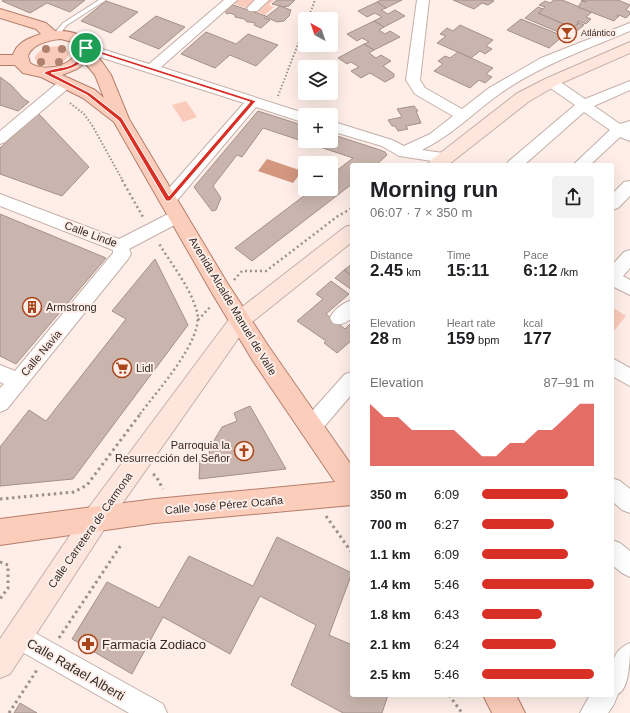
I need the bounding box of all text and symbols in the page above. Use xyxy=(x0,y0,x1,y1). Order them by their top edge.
north arrow xyxy=(298,12,338,52)
map controls xyxy=(298,12,338,196)
bar icon: Atlántico xyxy=(556,22,578,44)
place label: Atlántico xyxy=(581,28,616,38)
pin xyxy=(69,31,103,65)
icon: arrive xyxy=(75,37,97,59)
button: layers xyxy=(298,60,338,100)
button: + xyxy=(298,108,338,148)
button: − xyxy=(298,156,338,196)
button: share xyxy=(552,176,594,218)
text: Morning run xyxy=(370,177,498,202)
text: 06:07 · 7 × 350 m xyxy=(370,205,472,220)
street label: Calle Linde xyxy=(63,219,119,249)
street label: Avenida Alcalde Manuel de Valle xyxy=(187,235,279,377)
text: Distance xyxy=(370,249,413,261)
text: Time xyxy=(447,249,471,261)
text: Pace xyxy=(523,249,548,261)
text: 2.45 xyxy=(370,261,403,280)
text: 15:11 xyxy=(447,261,489,280)
text: 6:12 xyxy=(523,261,557,280)
text: km xyxy=(403,266,421,278)
text: /km xyxy=(557,266,578,278)
building icon: Armstrong xyxy=(21,296,43,318)
place label: Armstrong xyxy=(46,301,97,313)
text: Elevation xyxy=(370,317,415,329)
text: Heart rate xyxy=(447,317,496,329)
text: kcal xyxy=(523,317,543,329)
street label: Calle Navia xyxy=(18,327,64,378)
text: 28 xyxy=(370,329,389,348)
text: 159 xyxy=(447,329,475,348)
text: 177 xyxy=(523,329,552,348)
text: m xyxy=(389,334,401,346)
text: bpm xyxy=(475,334,500,346)
supermarket icon: Lidl xyxy=(111,357,133,379)
place label: Lidl xyxy=(136,362,153,374)
text: Elevation xyxy=(370,375,423,390)
text: 87–91 m xyxy=(543,375,594,390)
place label: Parroquia la Resurrección del Señor xyxy=(115,439,231,464)
church icon: Parroquia la Resurrección del Señor xyxy=(233,440,255,462)
street label: Calle Carretera de Carmona xyxy=(45,469,135,590)
text: 350 m xyxy=(370,487,407,502)
text: 6:09 xyxy=(434,487,459,502)
street label: Calle José Pérez Ocaña xyxy=(164,494,284,516)
text: 700 m xyxy=(370,517,407,532)
text: 6:27 xyxy=(434,517,459,532)
text: 1.1 km xyxy=(370,547,410,562)
text: 6:09 xyxy=(434,547,459,562)
text: 1.4 km xyxy=(370,577,410,592)
text: 5:46 xyxy=(434,577,459,592)
text: 1.8 km xyxy=(370,607,410,622)
text: 6:43 xyxy=(434,607,459,622)
pharmacy icon: Farmacia Zodiaco xyxy=(77,633,99,655)
street label: Calle Rafael Alberti xyxy=(24,635,127,704)
place label: Farmacia Zodiaco xyxy=(102,637,206,652)
text: 2.1 km xyxy=(370,637,410,652)
text: 6:24 xyxy=(434,637,459,652)
text: 2.5 km xyxy=(370,667,410,682)
text: 5:46 xyxy=(434,667,459,682)

